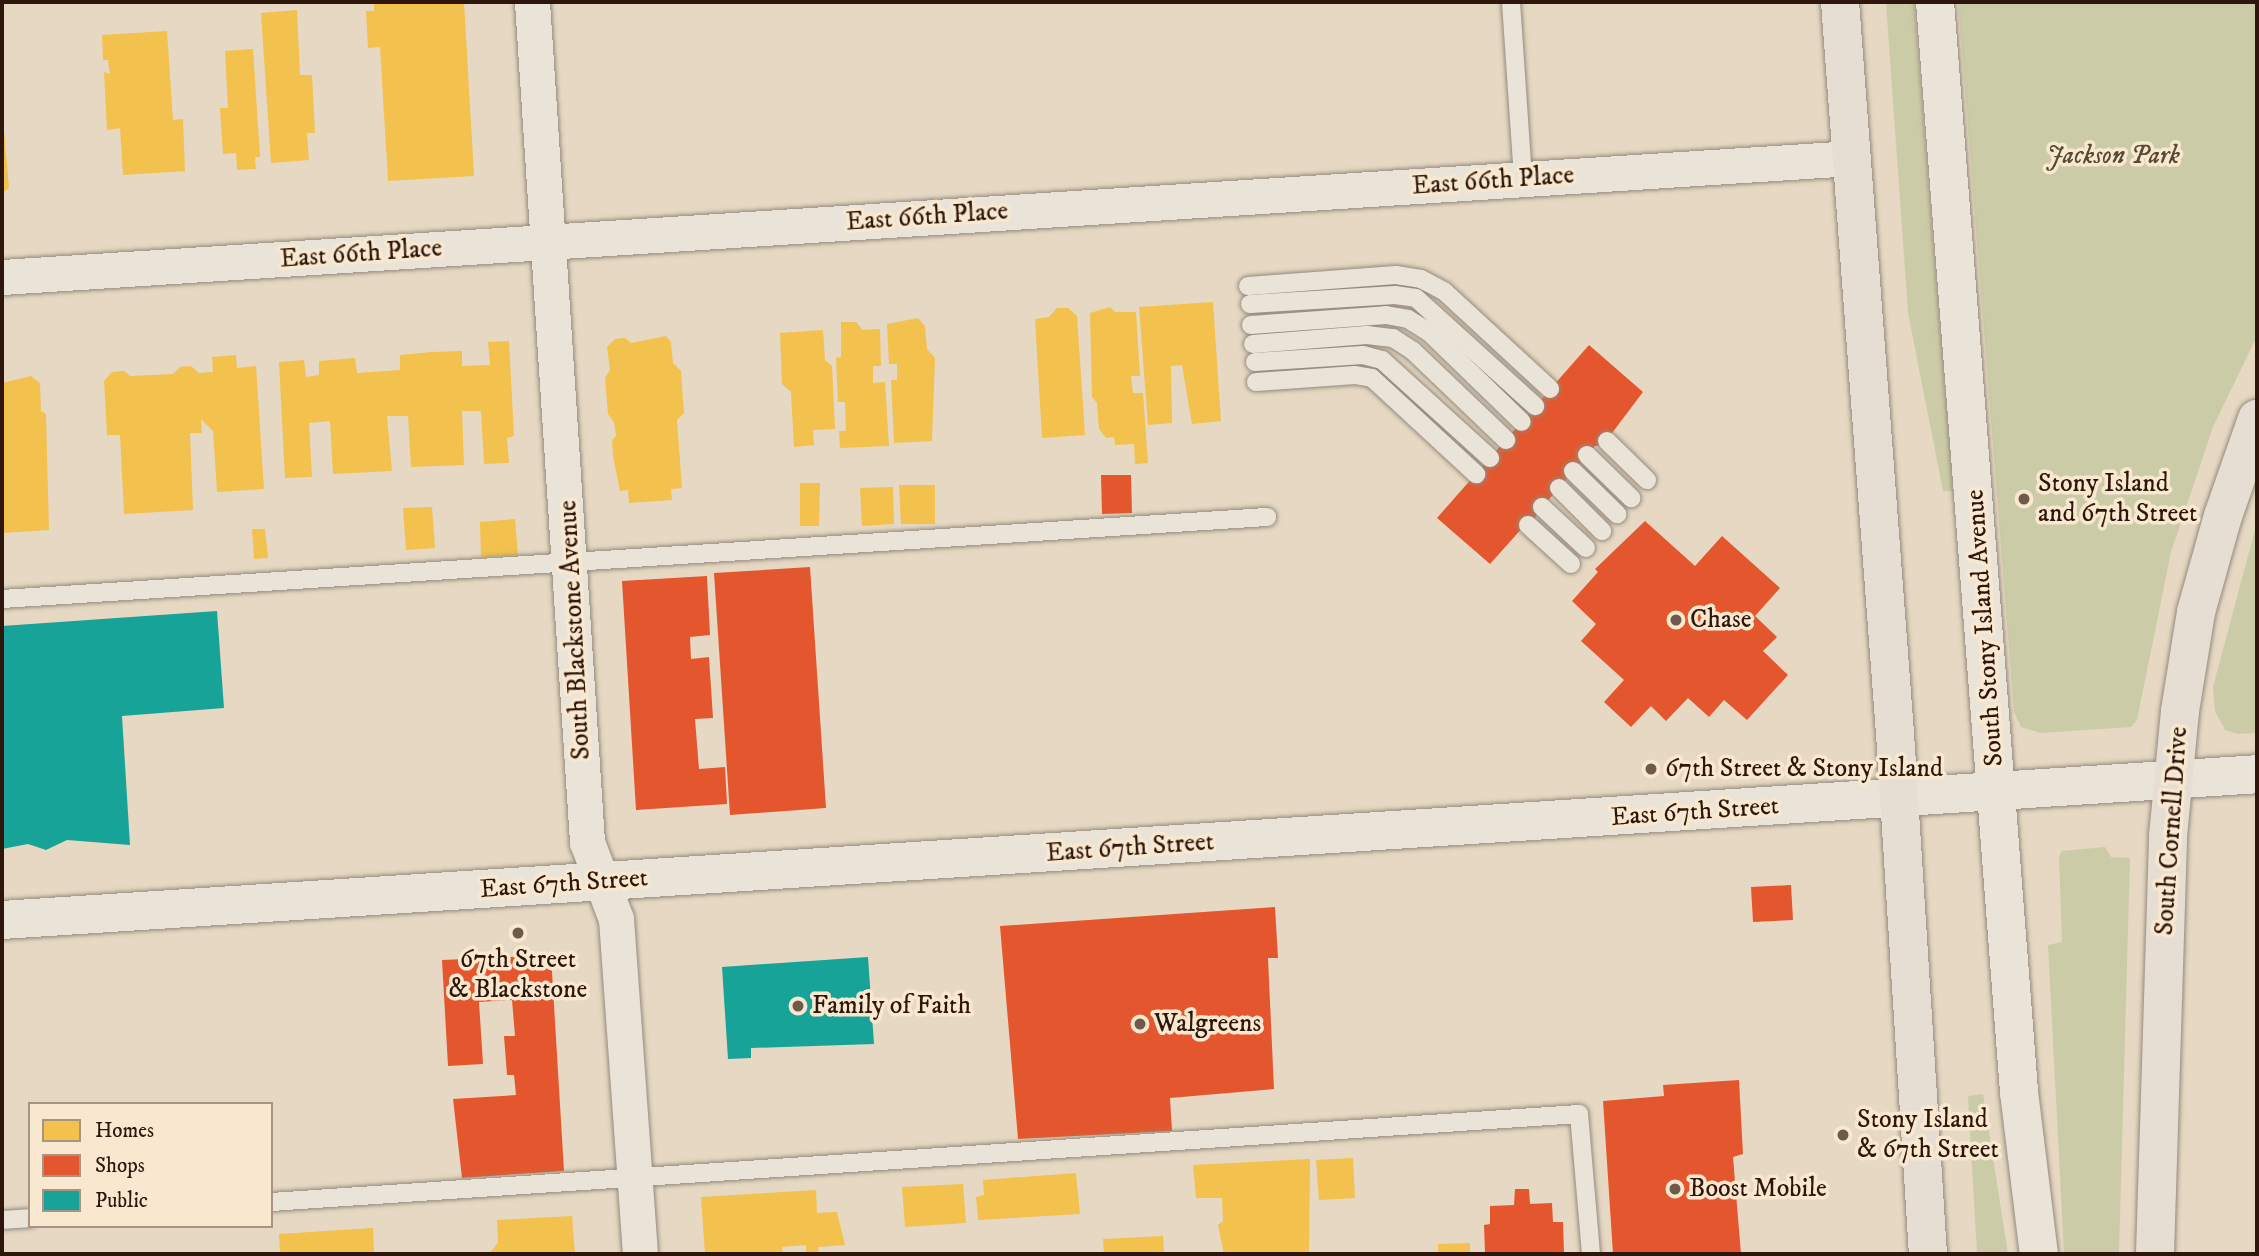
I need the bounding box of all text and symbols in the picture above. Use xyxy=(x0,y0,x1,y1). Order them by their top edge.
park label: Jackson Park xyxy=(2046,140,2180,172)
street label: East 66th Place xyxy=(1411,160,1575,202)
street label: East 66th Place xyxy=(845,196,1009,238)
street label: East 66th Place xyxy=(279,233,443,275)
place label: Stony Island and 67th Street xyxy=(2038,468,2197,530)
street label: South Stony Island Avenue xyxy=(1960,488,2010,768)
marker: Stony Island and 67th Street xyxy=(2016,491,2032,507)
street label: South Blackstone Avenue xyxy=(553,499,597,761)
place label: Chase xyxy=(1690,604,1751,636)
marker: Chase xyxy=(1668,612,1684,628)
street label: South Cornell Drive xyxy=(2149,726,2195,936)
place label: 67th Street & Stony Island xyxy=(1665,753,1943,785)
marker: 67th Street & Stony Island xyxy=(1643,761,1659,777)
street label: East 67th Street xyxy=(1610,791,1780,833)
street label: East 67th Street xyxy=(1045,827,1215,869)
street label: East 67th Street xyxy=(479,863,649,905)
marker: 67th Street & Blackstone xyxy=(510,925,526,941)
place label: 67th Street & Blackstone xyxy=(449,944,587,1006)
place label: Family of Faith xyxy=(812,990,971,1022)
marker: Family of Faith xyxy=(790,998,806,1014)
place label: Walgreens xyxy=(1154,1008,1261,1040)
marker: Walgreens xyxy=(1132,1016,1148,1032)
legend xyxy=(28,1102,273,1228)
place label: Stony Island & 67th Street xyxy=(1857,1104,1999,1166)
text: Homes xyxy=(95,1118,154,1144)
marker: Stony Island & 67th Street xyxy=(1835,1127,1851,1143)
text: Shops xyxy=(95,1153,145,1179)
place label: Boost Mobile xyxy=(1689,1173,1827,1205)
marker: Boost Mobile xyxy=(1667,1181,1683,1197)
text: Public xyxy=(95,1188,148,1214)

